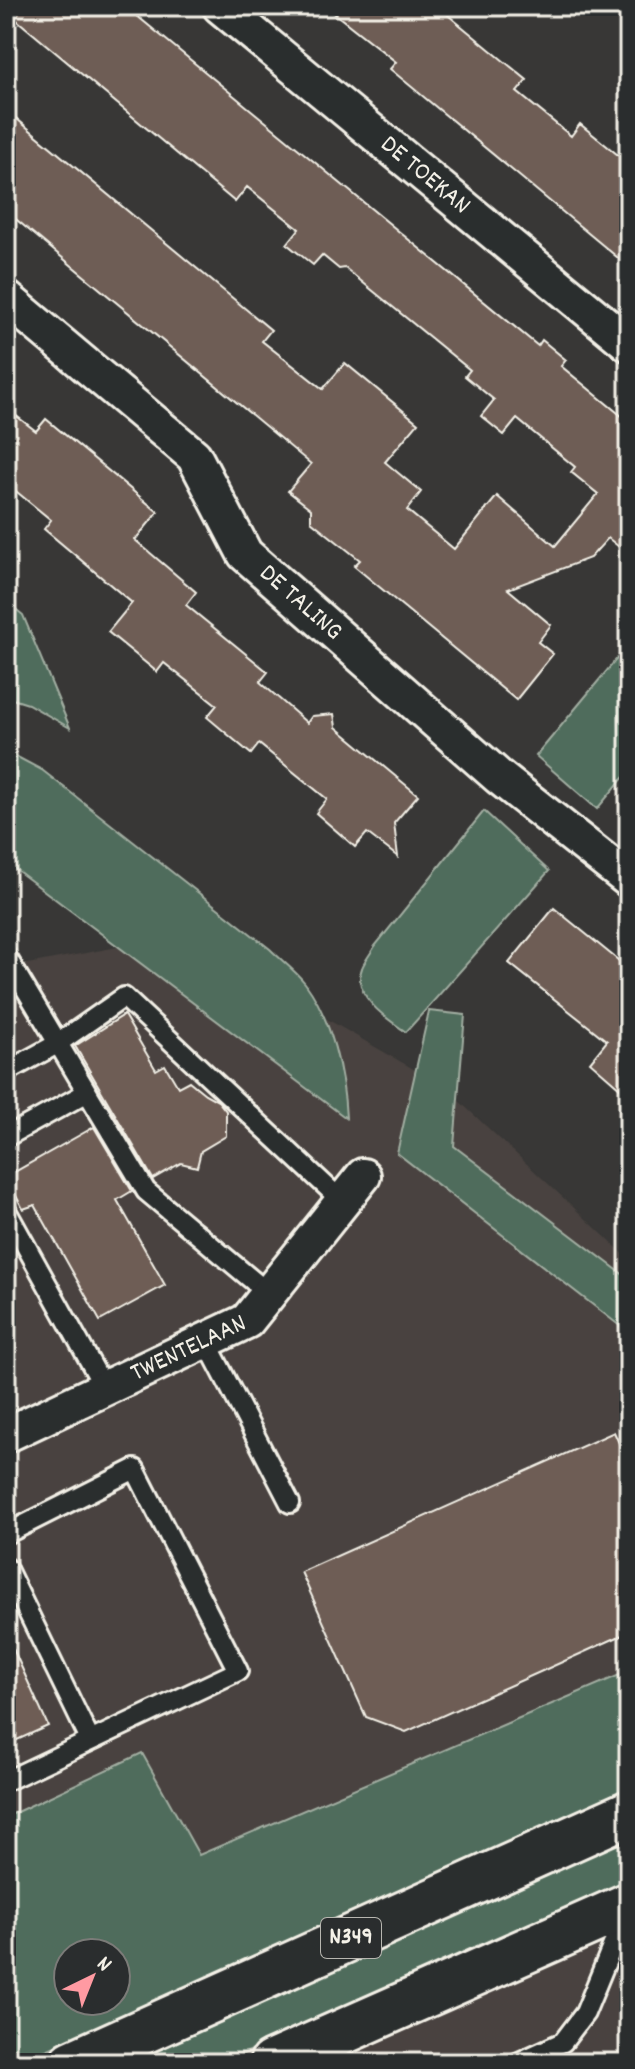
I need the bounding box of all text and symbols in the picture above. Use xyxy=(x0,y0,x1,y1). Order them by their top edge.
street label: DE TOEKAN xyxy=(372,127,478,224)
street label: DE TALING xyxy=(251,556,351,650)
street label: TWENTELAAN xyxy=(125,1305,253,1392)
road number: N349 xyxy=(321,1918,381,1958)
north arrow xyxy=(52,1937,132,2017)
text: N xyxy=(89,1950,118,1980)

